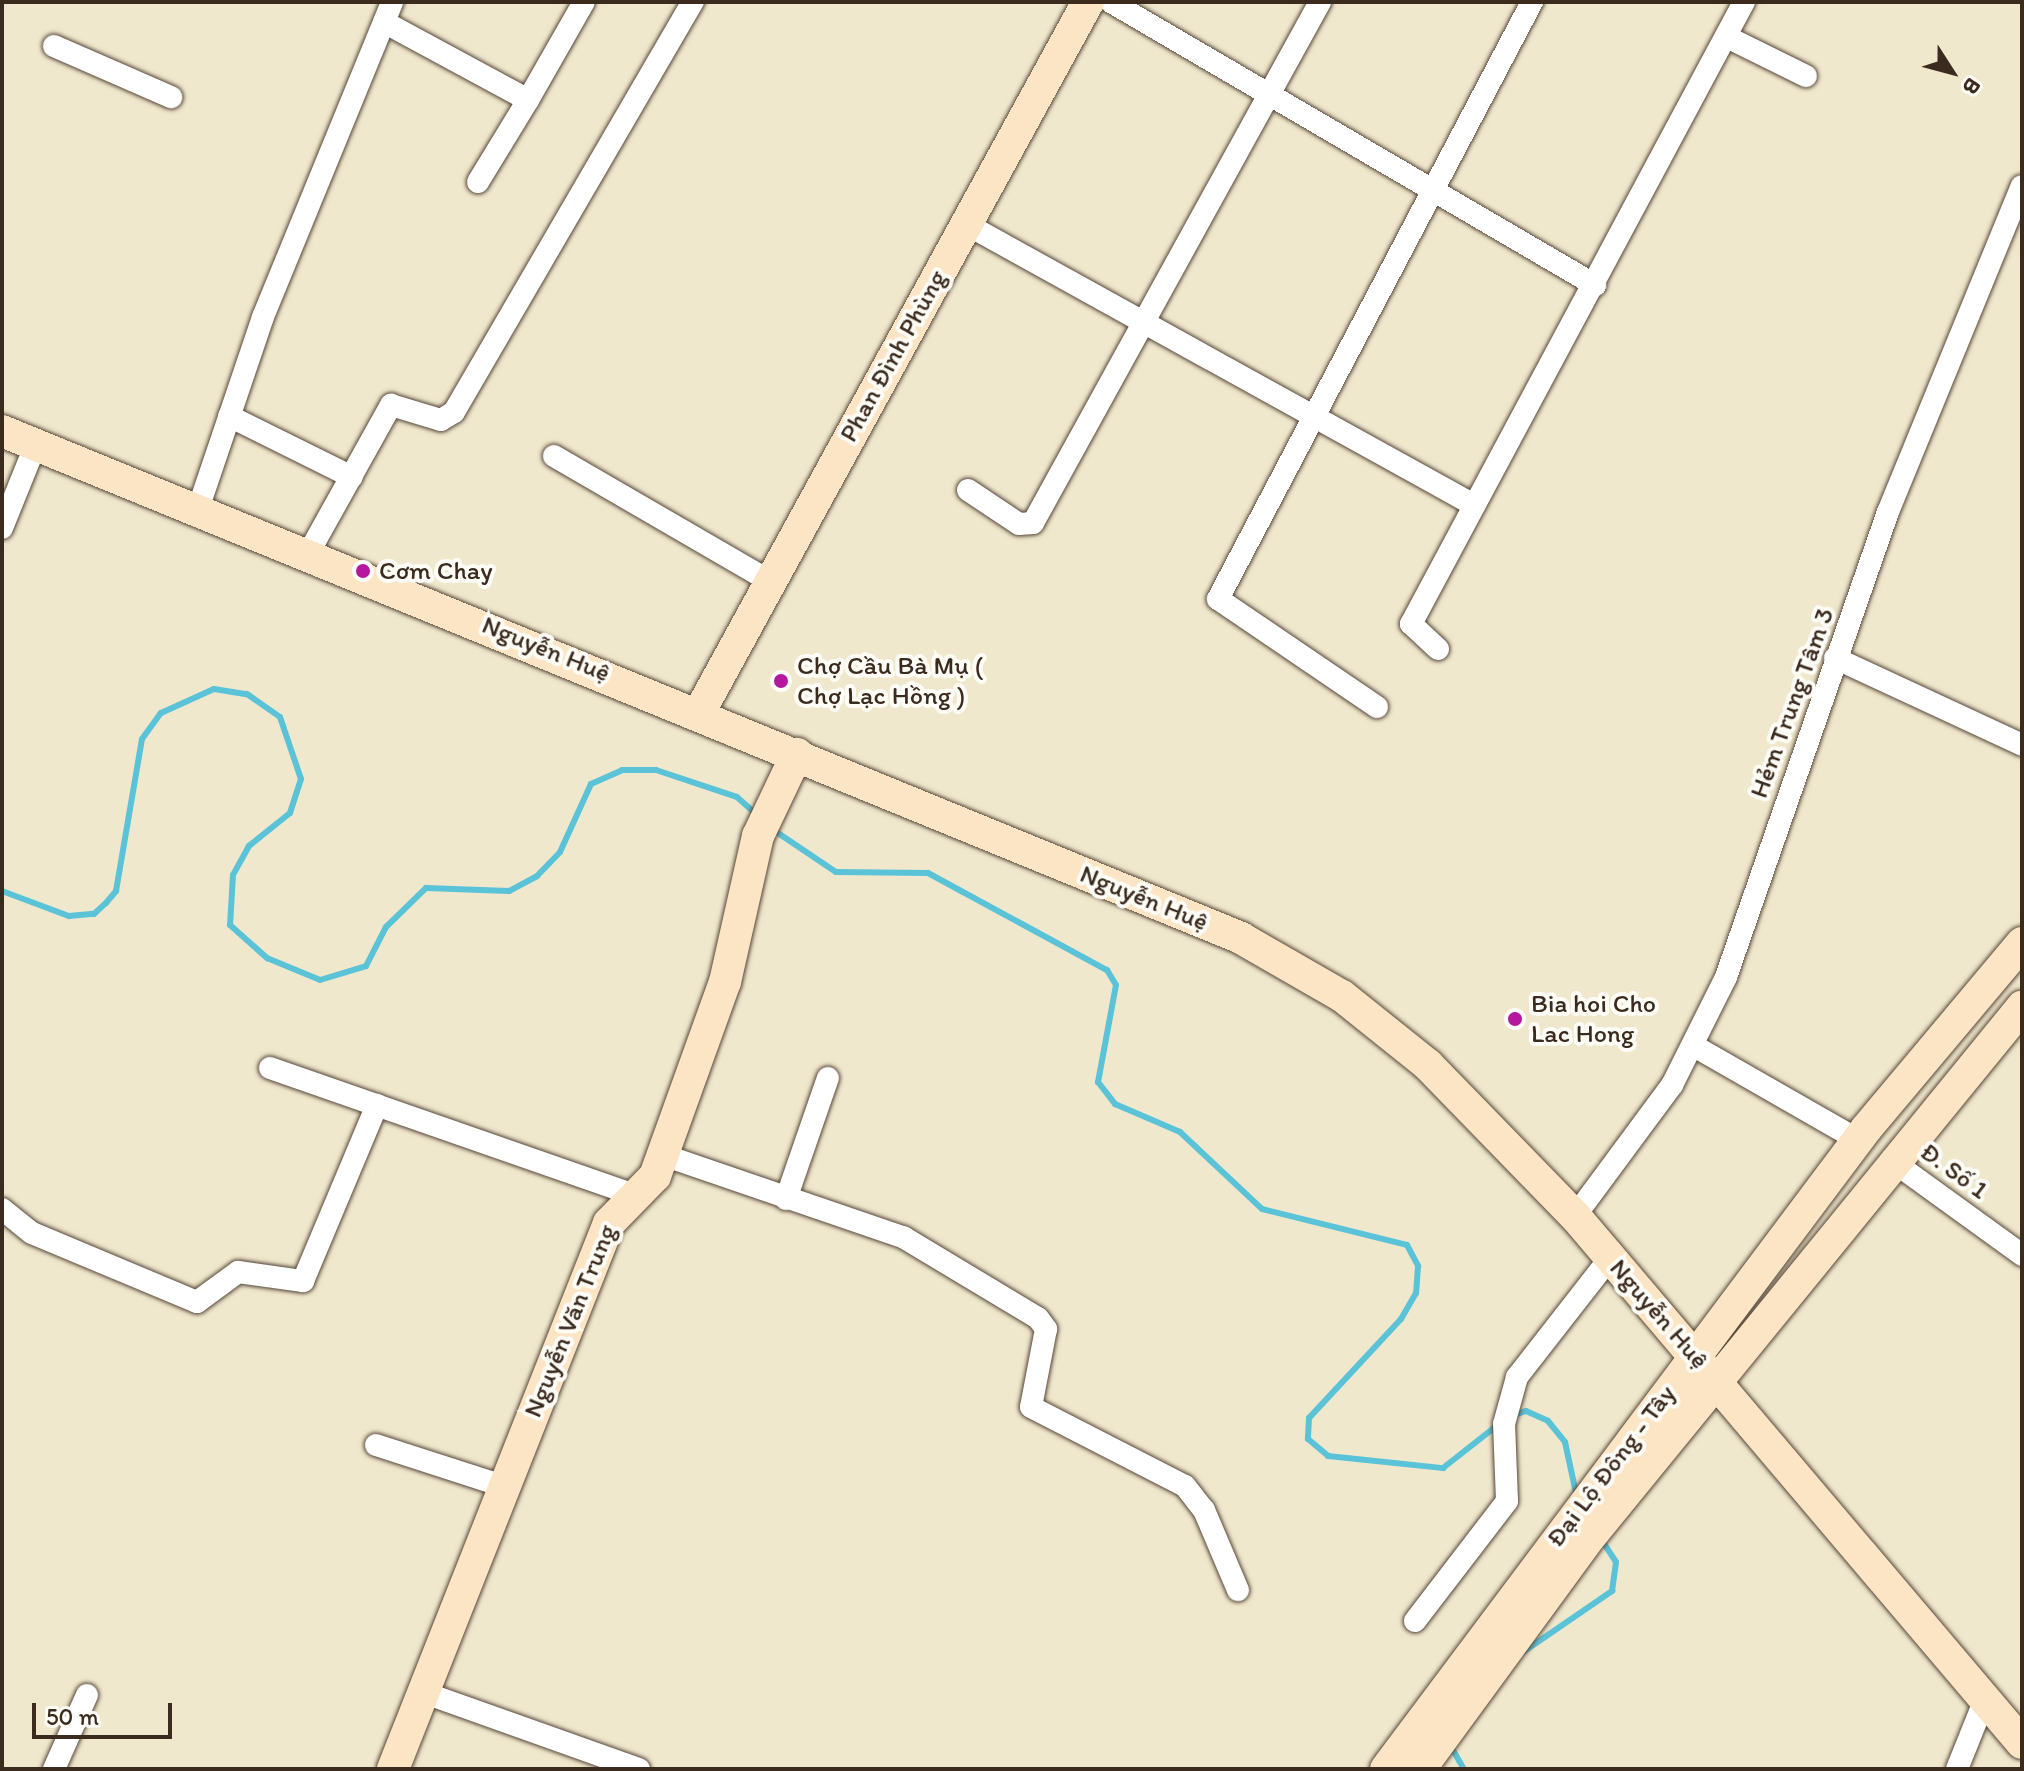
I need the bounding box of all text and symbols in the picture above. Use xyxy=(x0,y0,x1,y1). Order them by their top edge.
north arrow xyxy=(1912,32,1992,112)
text: B xyxy=(1957,73,1987,100)
street label: Phan Đình Phùng xyxy=(833,265,953,447)
place label: Cơm Chay xyxy=(379,555,493,587)
marker: Cơm Chay xyxy=(354,562,372,580)
street label: Hẻm Trung Tâm 3 xyxy=(1744,606,1840,800)
street label: Nguyễn Huệ xyxy=(477,609,615,689)
place label: Chợ Cầu Bà Mụ ( Chợ Lạc Hồng ) xyxy=(797,650,983,712)
marker: Chợ Cầu Bà Mụ ( Chợ Lạc Hồng ) xyxy=(772,672,790,690)
street label: Nguyễn Huệ xyxy=(1075,858,1213,938)
place label: Bia hoi Cho Lac Hong xyxy=(1531,988,1657,1050)
marker: Bia hoi Cho Lac Hong xyxy=(1506,1010,1524,1028)
street label: Đ. Số 1 xyxy=(1914,1136,1994,1206)
street label: Nguyễn Văn Trung xyxy=(517,1221,623,1421)
street label: Nguyễn Huệ xyxy=(1603,1253,1715,1375)
street label: Đại Lộ Đông - Tây xyxy=(1540,1379,1682,1553)
scale bar xyxy=(36,1687,176,1737)
text: 50 m xyxy=(46,1702,99,1731)

